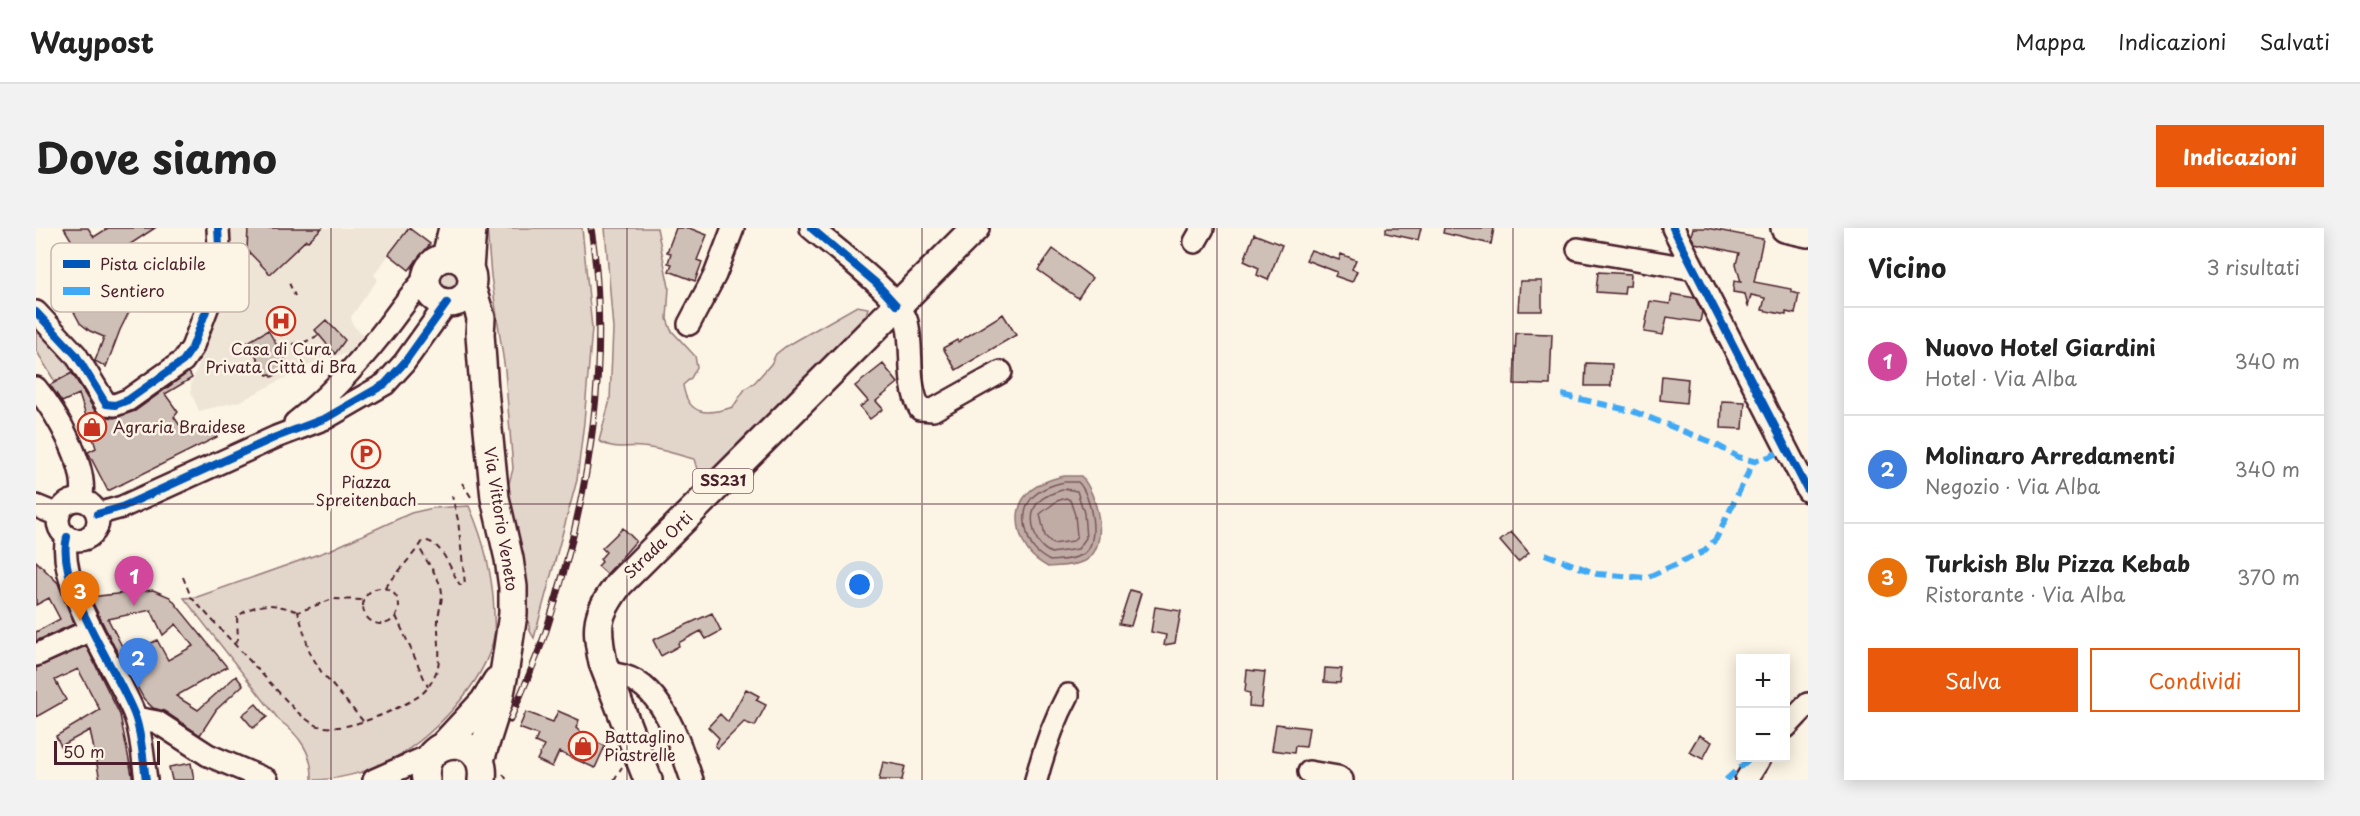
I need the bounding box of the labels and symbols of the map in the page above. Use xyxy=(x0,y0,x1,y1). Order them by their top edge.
legend xyxy=(51,243,249,312)
text: Pista ciclabile xyxy=(100,251,206,275)
text: Sentiero xyxy=(100,278,165,302)
hospital icon: Casa di Cura Privata Città di Bra xyxy=(265,305,297,337)
place label: Casa di Cura Privata Città di Bra xyxy=(205,336,357,378)
shop icon: Agraria Braidese xyxy=(76,411,108,443)
place label: Agraria Braidese xyxy=(113,414,246,438)
parking icon: Piazza Spreitenbach xyxy=(350,438,382,470)
street label: Via Vittorio Veneto xyxy=(479,445,525,593)
place label: Piazza Spreitenbach xyxy=(316,469,416,511)
road number: SS231 xyxy=(693,469,753,493)
street label: Strada Orti xyxy=(617,505,697,583)
pin: 1 xyxy=(114,556,154,606)
your location xyxy=(845,570,874,599)
pin: 3 xyxy=(60,572,99,621)
pin: 2 xyxy=(118,638,158,688)
place label: Battaglino Piastrelle xyxy=(604,724,685,766)
shop icon: Battaglino Piastrelle xyxy=(567,730,599,762)
scale bar xyxy=(54,738,160,766)

